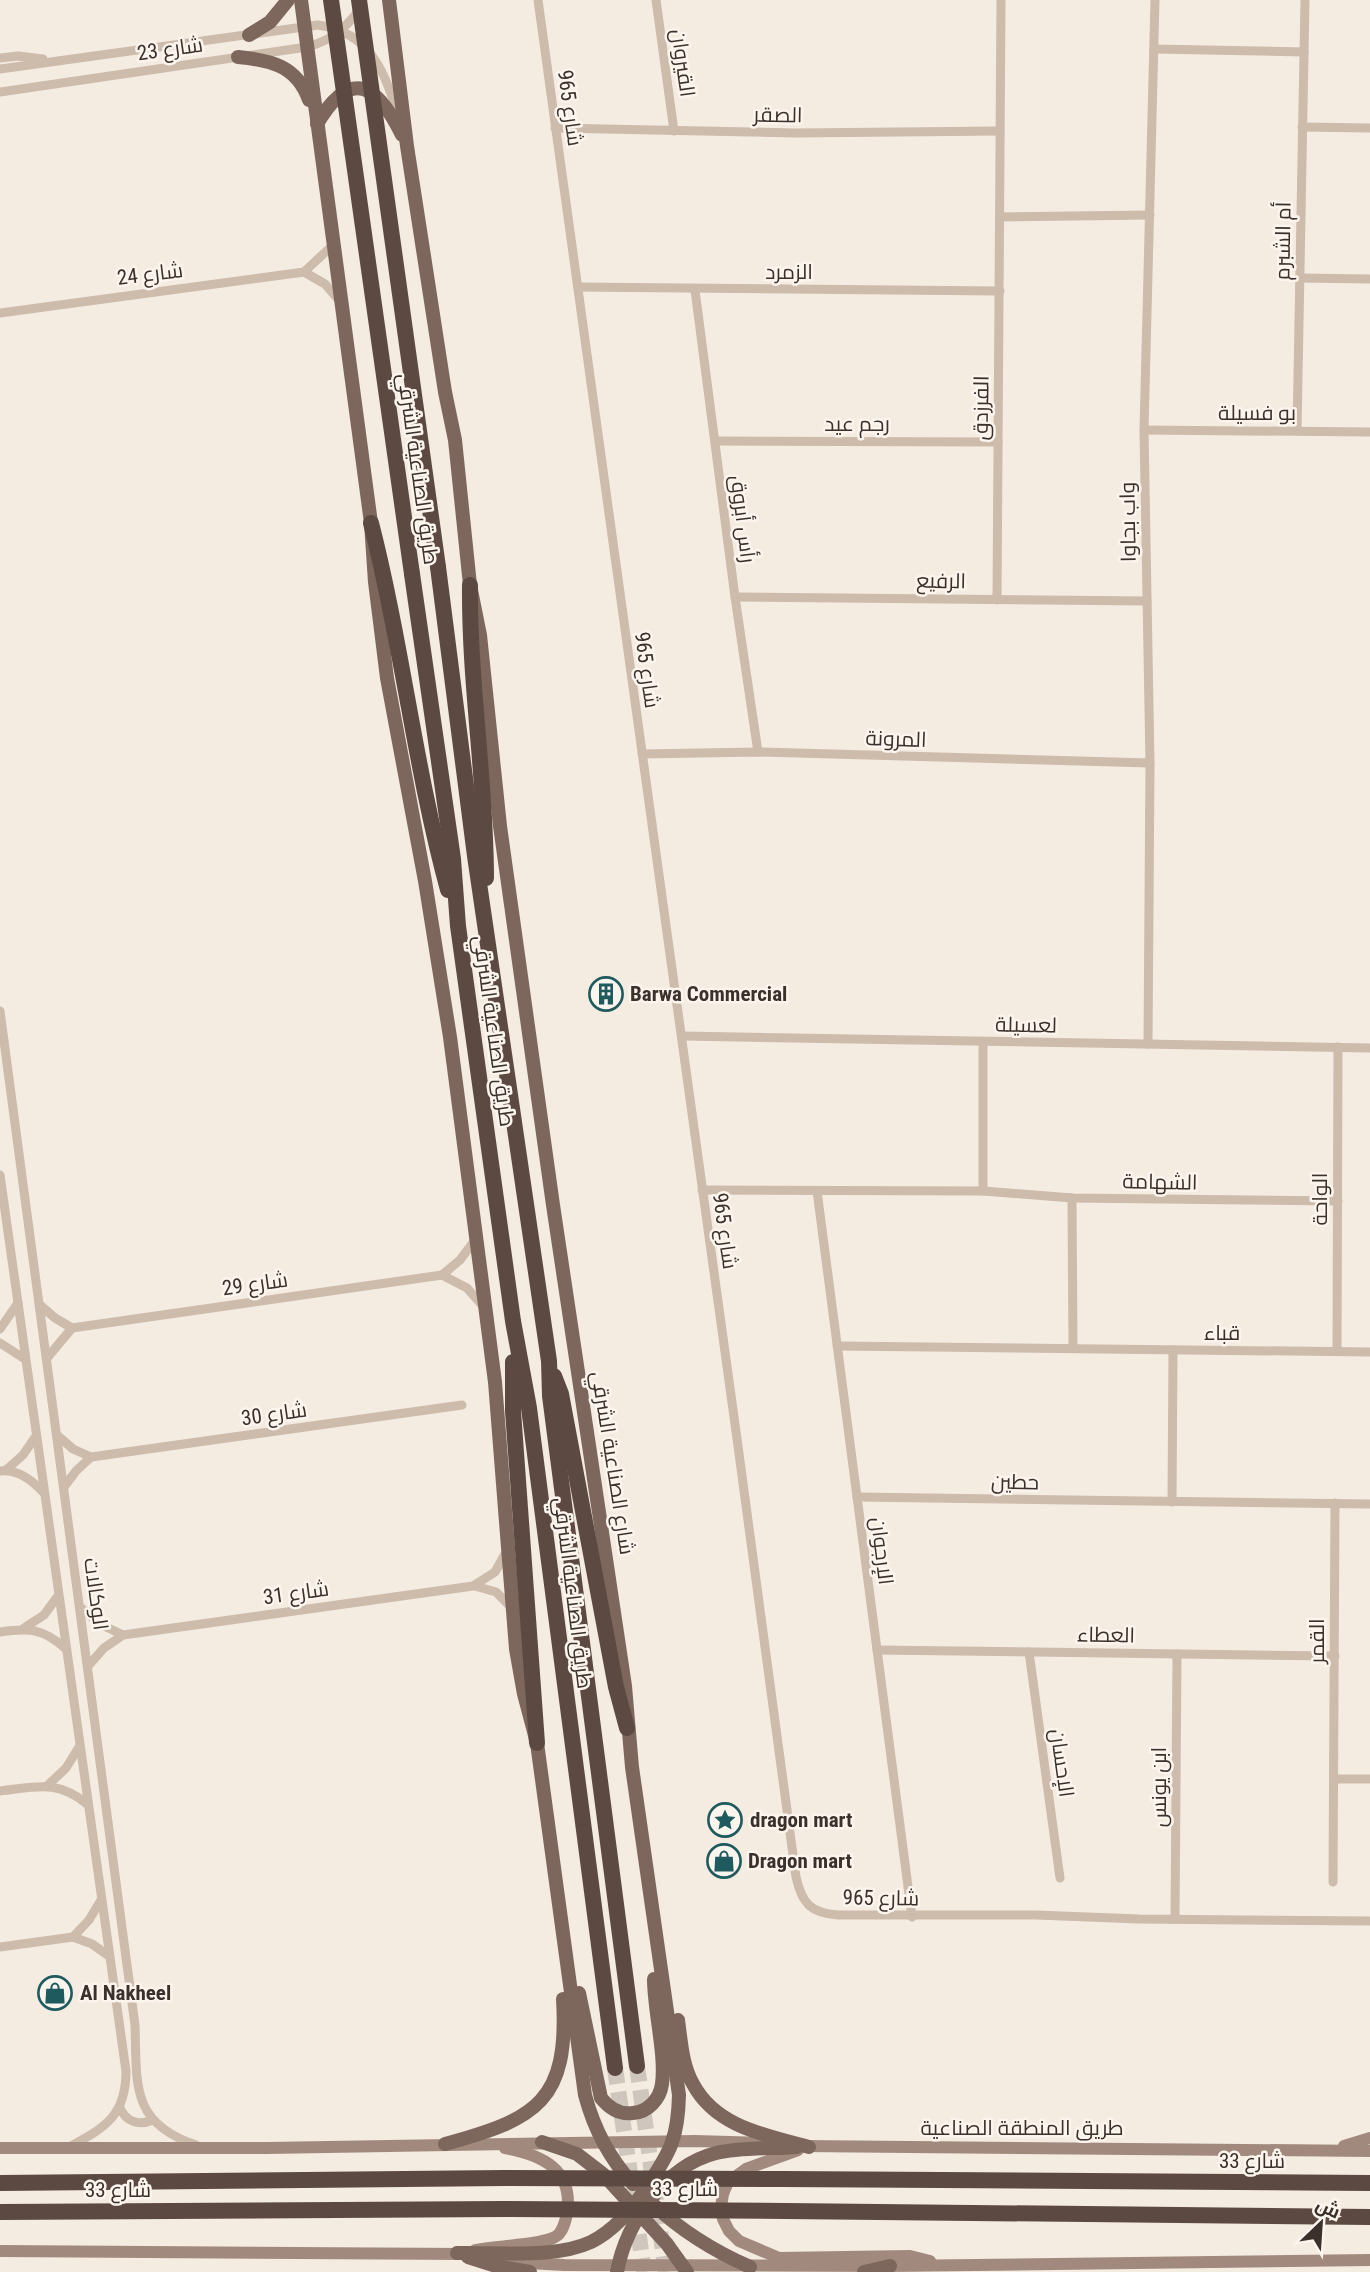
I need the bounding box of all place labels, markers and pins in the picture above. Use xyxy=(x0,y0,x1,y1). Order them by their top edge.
building icon: Barwa Commercial xyxy=(587,975,625,1013)
place label: Barwa Commercial xyxy=(630,982,787,1006)
place icon: dragon mart xyxy=(706,1801,744,1839)
place label: dragon mart xyxy=(750,1808,853,1832)
shop icon: Dragon mart xyxy=(705,1842,743,1880)
place label: Dragon mart xyxy=(748,1849,852,1873)
shop icon: Al Nakheel xyxy=(36,1974,74,2012)
place label: Al Nakheel xyxy=(80,1981,171,2005)

